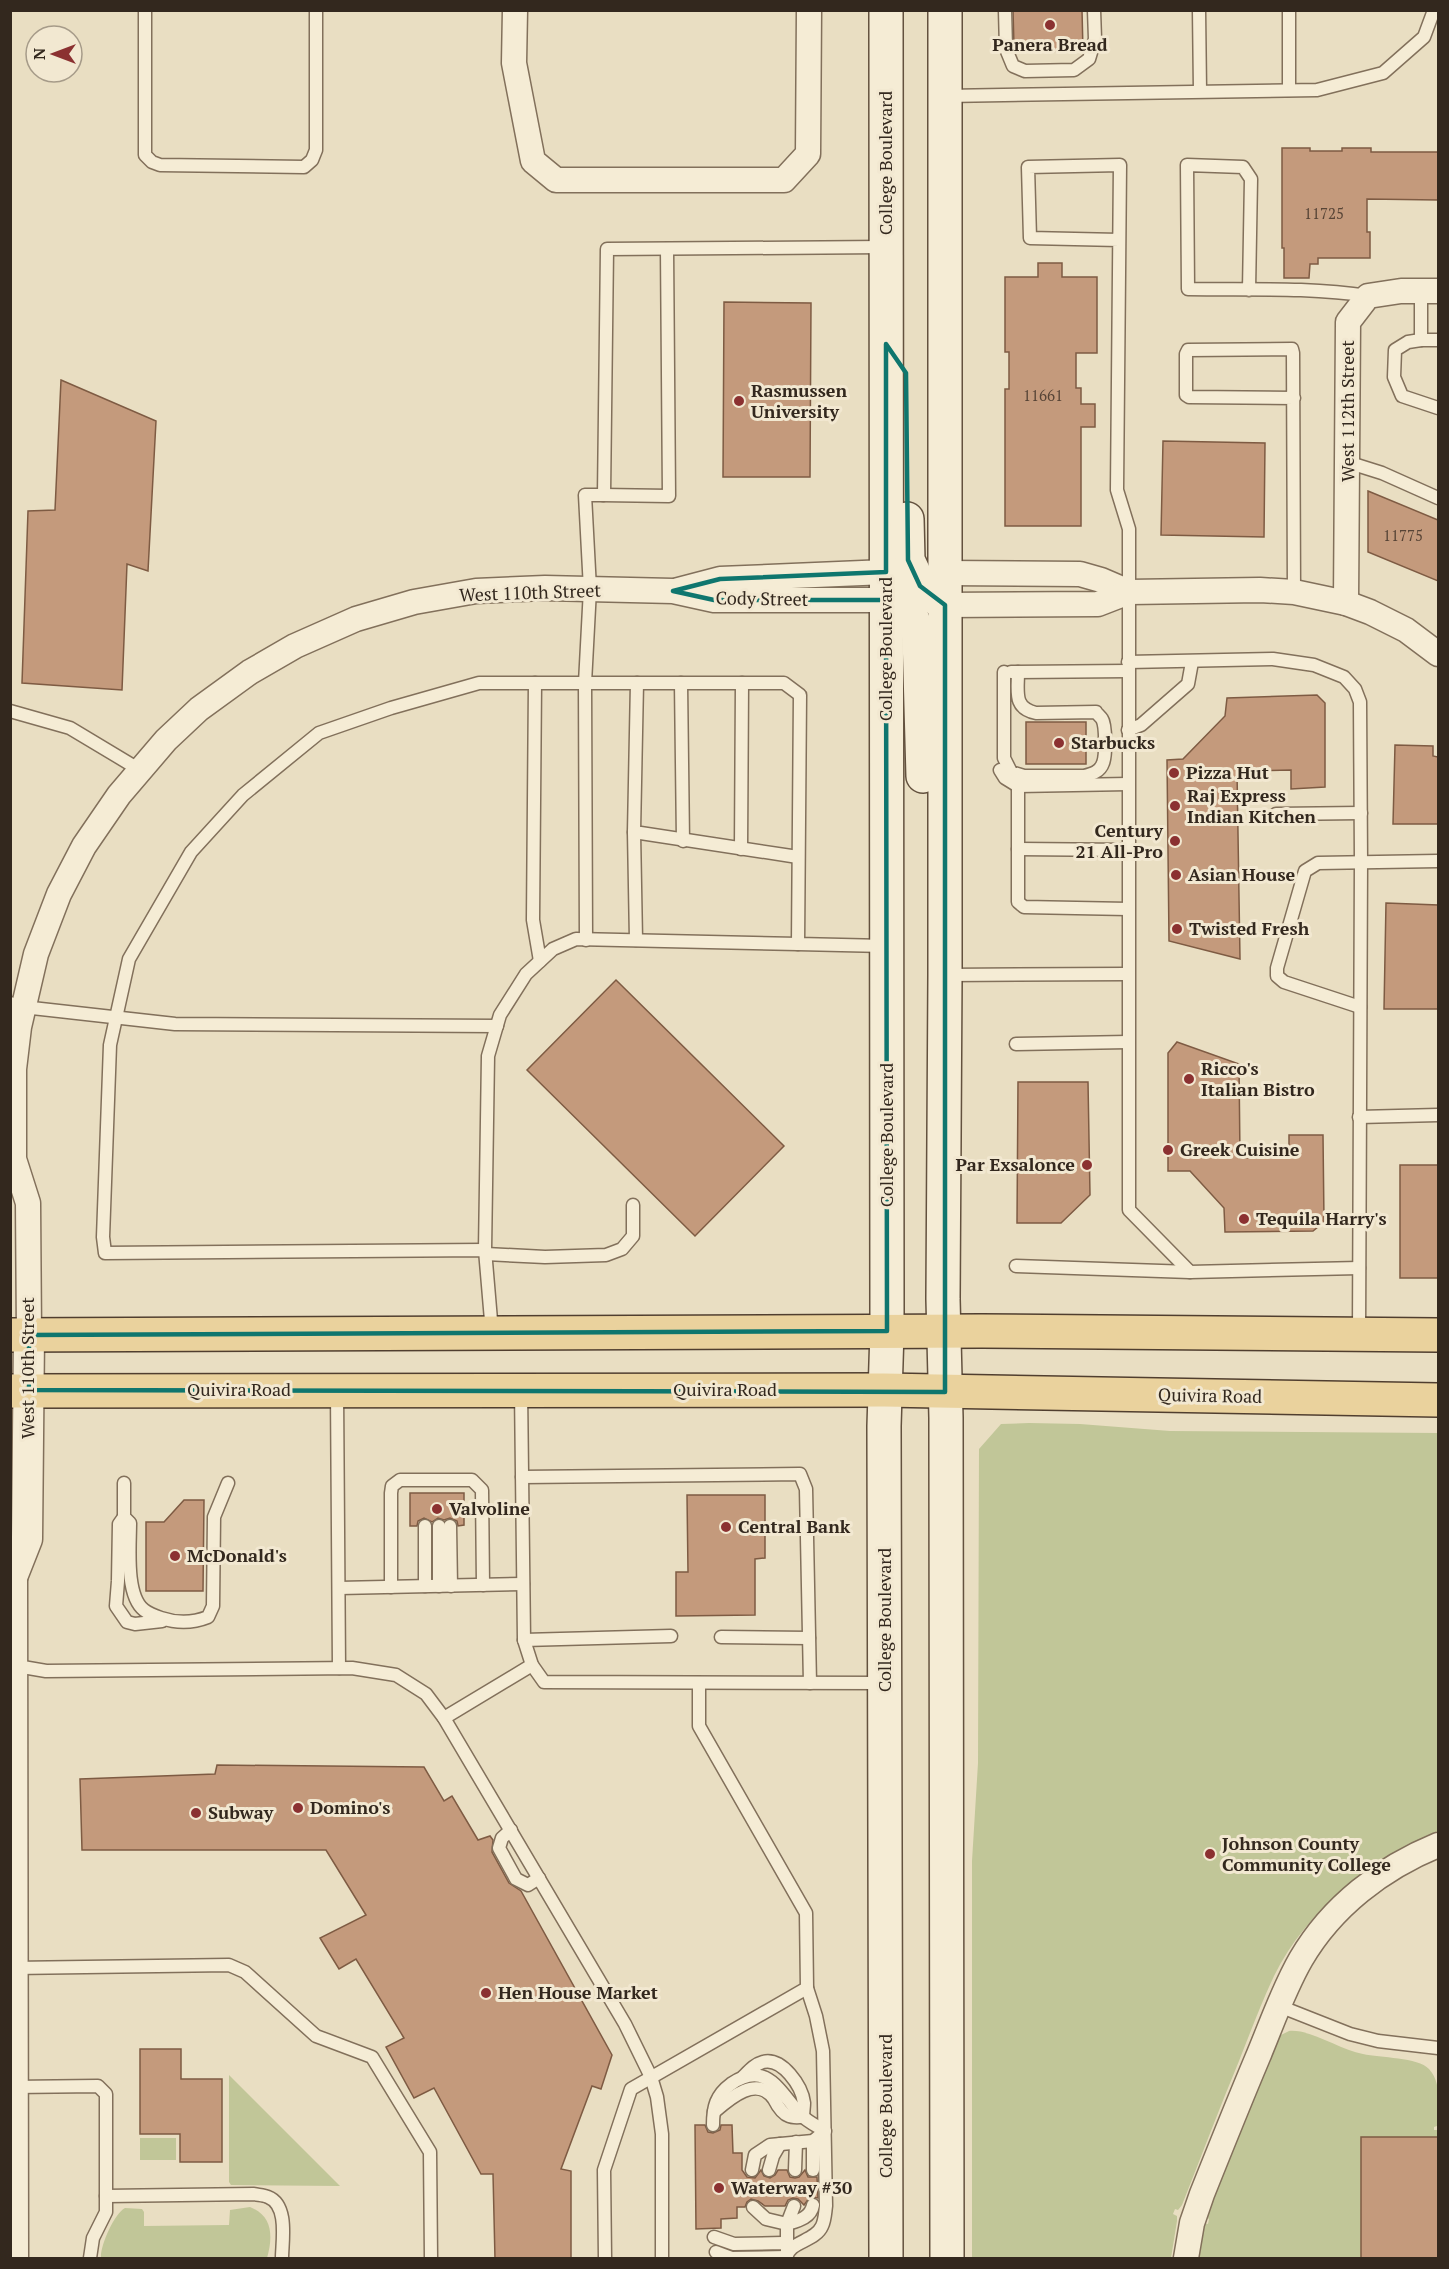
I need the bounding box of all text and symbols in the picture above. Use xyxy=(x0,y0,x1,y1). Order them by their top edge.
marker: Panera Bread xyxy=(1043,18,1057,32)
north arrow xyxy=(24,24,84,84)
place label: Panera Bread xyxy=(992,32,1108,56)
text: N xyxy=(28,48,50,60)
street label: College Boulevard xyxy=(873,91,897,235)
house number: 11725 xyxy=(1304,203,1344,223)
street label: West 112th Street xyxy=(1335,340,1359,482)
place label: Rasmussen University xyxy=(751,378,847,423)
house number: 11661 xyxy=(1023,385,1063,405)
marker: Rasmussen University xyxy=(732,394,746,408)
house number: 11775 xyxy=(1383,525,1423,545)
street label: College Boulevard xyxy=(873,577,897,721)
street label: West 110th Street xyxy=(459,578,602,606)
street label: Cody Street xyxy=(716,585,809,611)
place label: Starbucks xyxy=(1071,730,1155,754)
marker: Starbucks xyxy=(1052,736,1066,750)
place label: Pizza Hut xyxy=(1186,760,1269,784)
marker: Pizza Hut xyxy=(1167,766,1181,780)
place label: Raj Express Indian Kitchen xyxy=(1187,783,1316,828)
marker: Raj Express Indian Kitchen xyxy=(1168,799,1182,813)
place label: Century 21 All-Pro xyxy=(1076,818,1163,863)
marker: Century 21 All-Pro xyxy=(1168,834,1182,848)
place label: Asian House xyxy=(1188,862,1296,886)
marker: Asian House xyxy=(1169,868,1183,882)
place label: Twisted Fresh xyxy=(1189,916,1310,940)
marker: Twisted Fresh xyxy=(1170,922,1184,936)
place label: Ricco's Italian Bistro xyxy=(1201,1056,1315,1101)
street label: College Boulevard xyxy=(874,1063,898,1207)
marker: Ricco's Italian Bistro xyxy=(1182,1072,1196,1086)
place label: Greek Cuisine xyxy=(1180,1137,1300,1161)
marker: Greek Cuisine xyxy=(1161,1143,1175,1157)
place label: Par Exsalonce xyxy=(955,1152,1075,1176)
marker: Par Exsalonce xyxy=(1080,1158,1094,1172)
place label: Tequila Harry's xyxy=(1256,1206,1387,1230)
marker: Tequila Harry's xyxy=(1237,1212,1251,1226)
street label: West 110th Street xyxy=(15,1297,39,1439)
street label: Quivira Road xyxy=(187,1377,291,1401)
street label: Quivira Road xyxy=(673,1377,777,1401)
street label: Quivira Road xyxy=(1158,1382,1262,1408)
place label: Valvoline xyxy=(449,1496,530,1520)
marker: Valvoline xyxy=(430,1502,444,1516)
place label: Central Bank xyxy=(738,1514,851,1538)
marker: Central Bank xyxy=(719,1520,733,1534)
place label: McDonald's xyxy=(187,1543,287,1567)
street label: College Boulevard xyxy=(872,1548,896,1692)
marker: McDonald's xyxy=(168,1549,182,1563)
place label: Domino's xyxy=(310,1795,390,1819)
place label: Subway xyxy=(208,1800,274,1824)
marker: Domino's xyxy=(291,1801,305,1815)
marker: Subway xyxy=(189,1806,203,1820)
place label: Johnson County Community College xyxy=(1222,1831,1391,1876)
marker: Johnson County Community College xyxy=(1203,1847,1217,1861)
place label: Hen House Market xyxy=(498,1980,658,2004)
marker: Hen House Market xyxy=(479,1986,493,2000)
street label: College Boulevard xyxy=(873,2034,897,2178)
place label: Waterway #30 xyxy=(731,2175,852,2199)
marker: Waterway #30 xyxy=(712,2181,726,2195)

